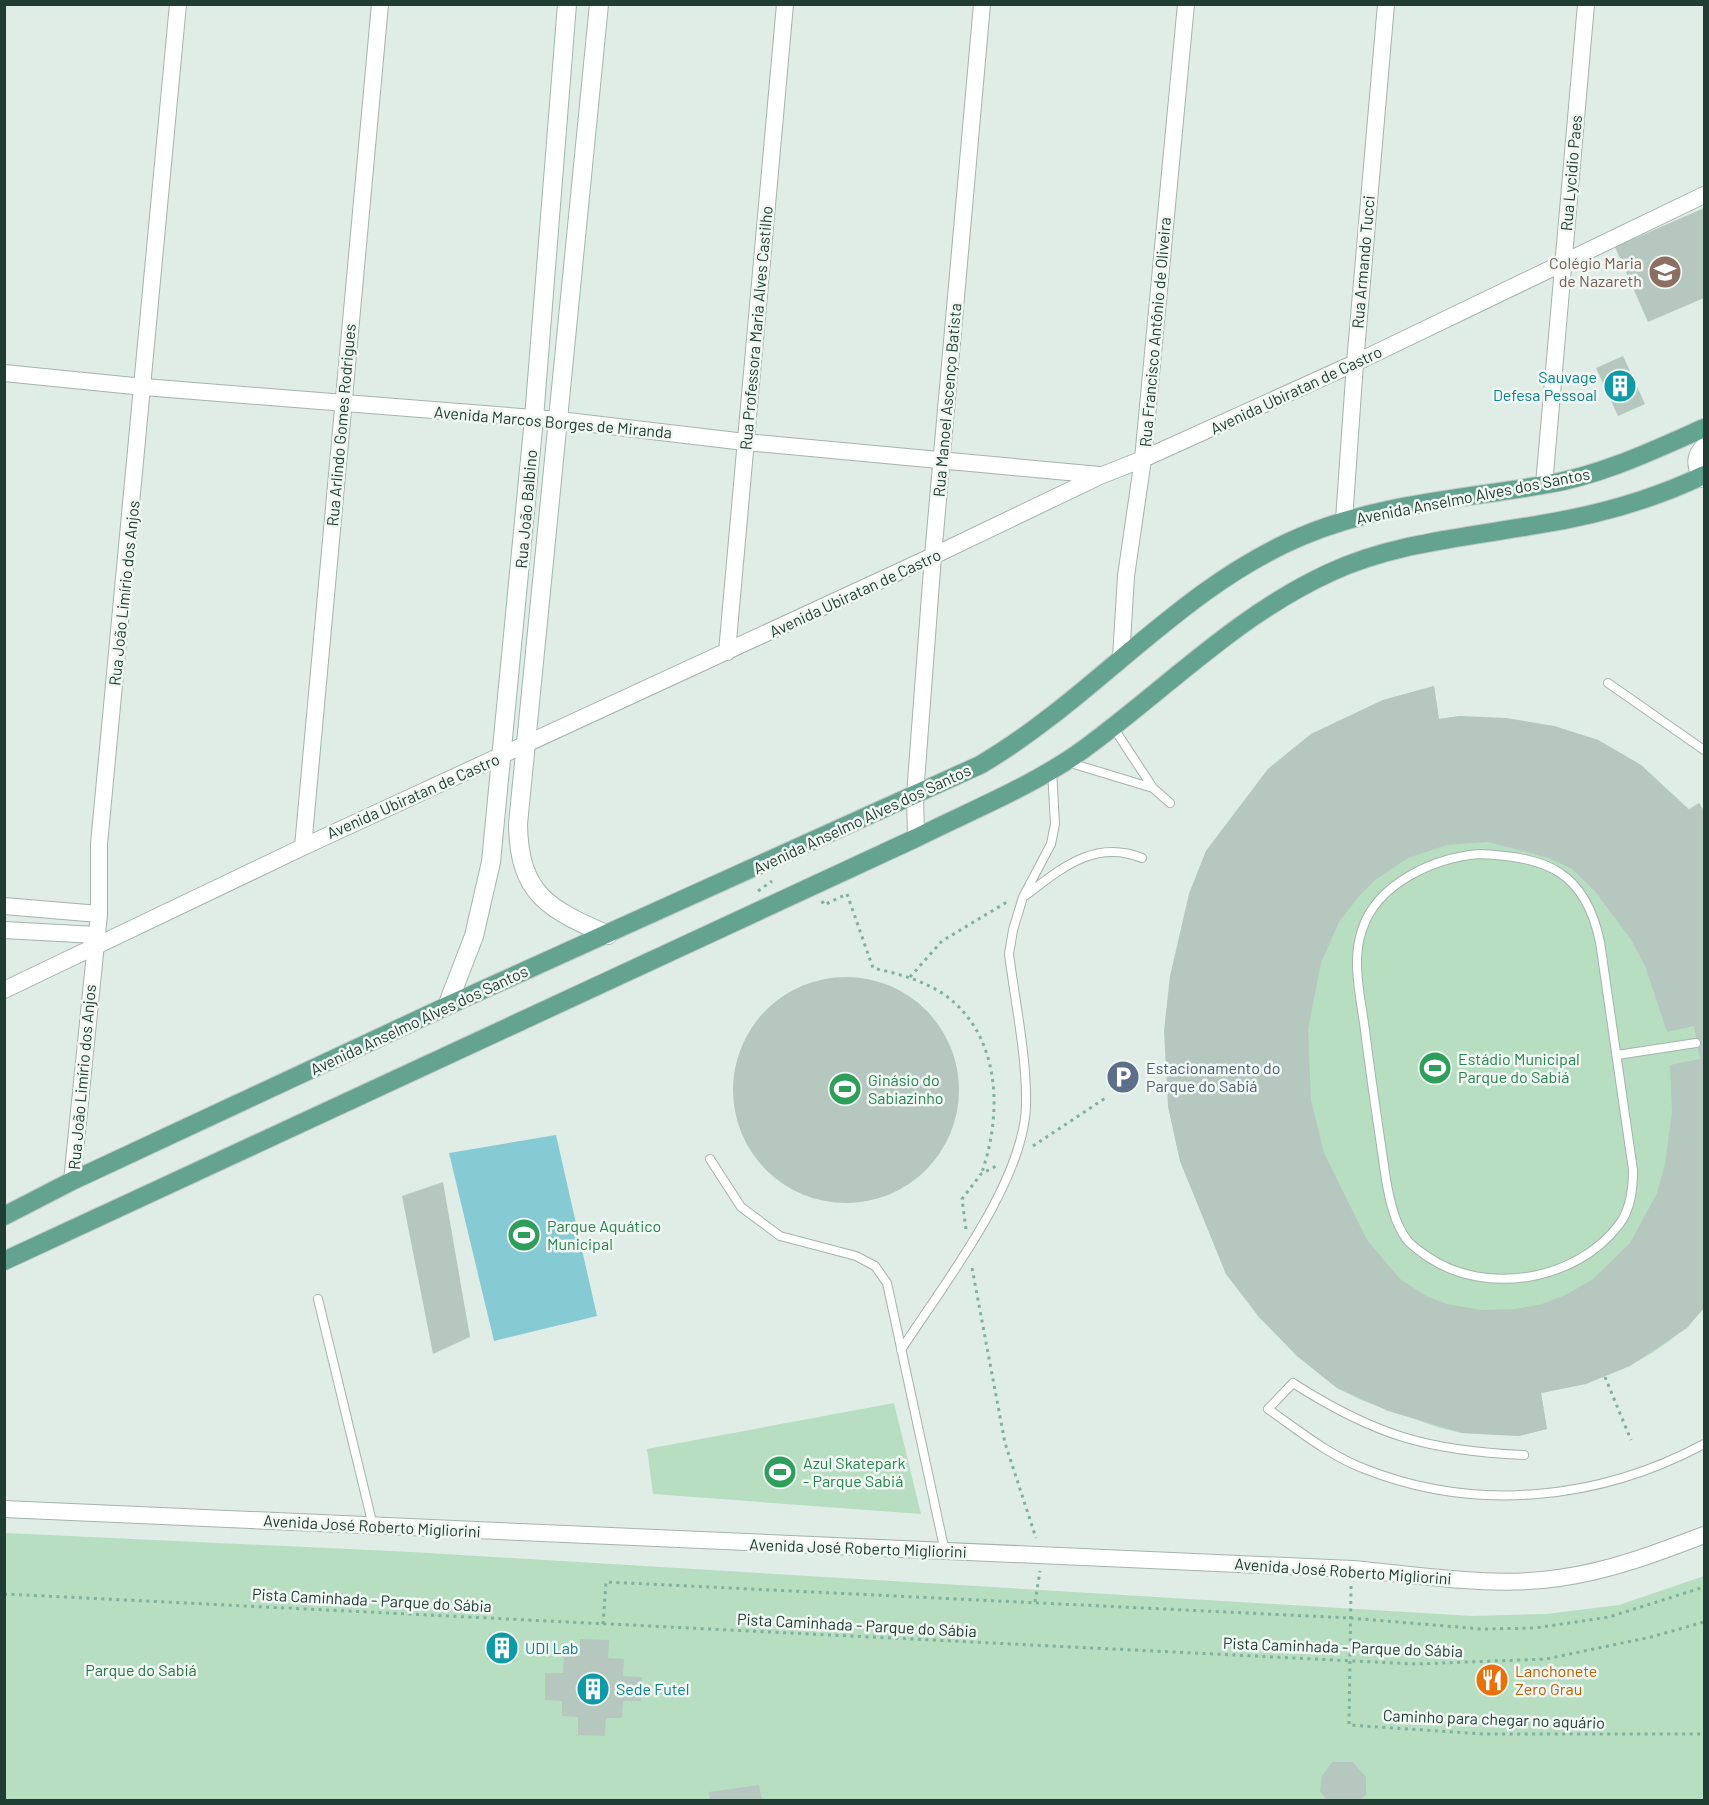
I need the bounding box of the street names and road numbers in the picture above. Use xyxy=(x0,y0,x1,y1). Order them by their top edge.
street label: Rua Lycidio Paes xyxy=(1556,114,1585,232)
street label: Rua Armando Tucci xyxy=(1347,195,1378,329)
street label: Rua Professora Maria Alves Castilho xyxy=(735,205,776,451)
street label: Rua Francisco Antônio de Oliveira xyxy=(1135,216,1174,448)
street label: Rua Manoel Ascenço Batista xyxy=(929,302,964,498)
street label: Rua Arlindo Gomes Rodrigues xyxy=(322,323,359,527)
street label: Avenida Ubiratan de Castro xyxy=(1207,341,1385,438)
street label: Avenida Marcos Borges de Miranda xyxy=(433,402,673,441)
street label: Rua João Balbino xyxy=(511,449,540,569)
street label: Avenida Anselmo Alves dos Santos xyxy=(1354,464,1591,528)
street label: Rua João Limírio dos Anjos xyxy=(104,499,143,687)
street label: Avenida Ubiratan de Castro xyxy=(766,544,944,641)
street label: Avenida Ubiratan de Castro xyxy=(323,749,502,842)
street label: Avenida Anselmo Alves dos Santos xyxy=(750,760,974,877)
street label: Avenida Anselmo Alves dos Santos xyxy=(307,961,531,1078)
street label: Rua João Limírio dos Anjos xyxy=(64,983,99,1171)
street label: Avenida José Roberto Migliorini xyxy=(263,1510,481,1541)
street label: Avenida José Roberto Migliorini xyxy=(749,1534,967,1561)
street label: Avenida José Roberto Migliorini xyxy=(1234,1553,1452,1588)
street label: Pista Caminhada - Parque do Sábia xyxy=(252,1584,492,1615)
street label: Pista Caminhada - Parque do Sábia xyxy=(737,1609,977,1640)
street label: Pista Caminhada - Parque do Sábia xyxy=(1223,1633,1463,1660)
street label: Caminho para chegar no aquário xyxy=(1383,1705,1605,1732)

